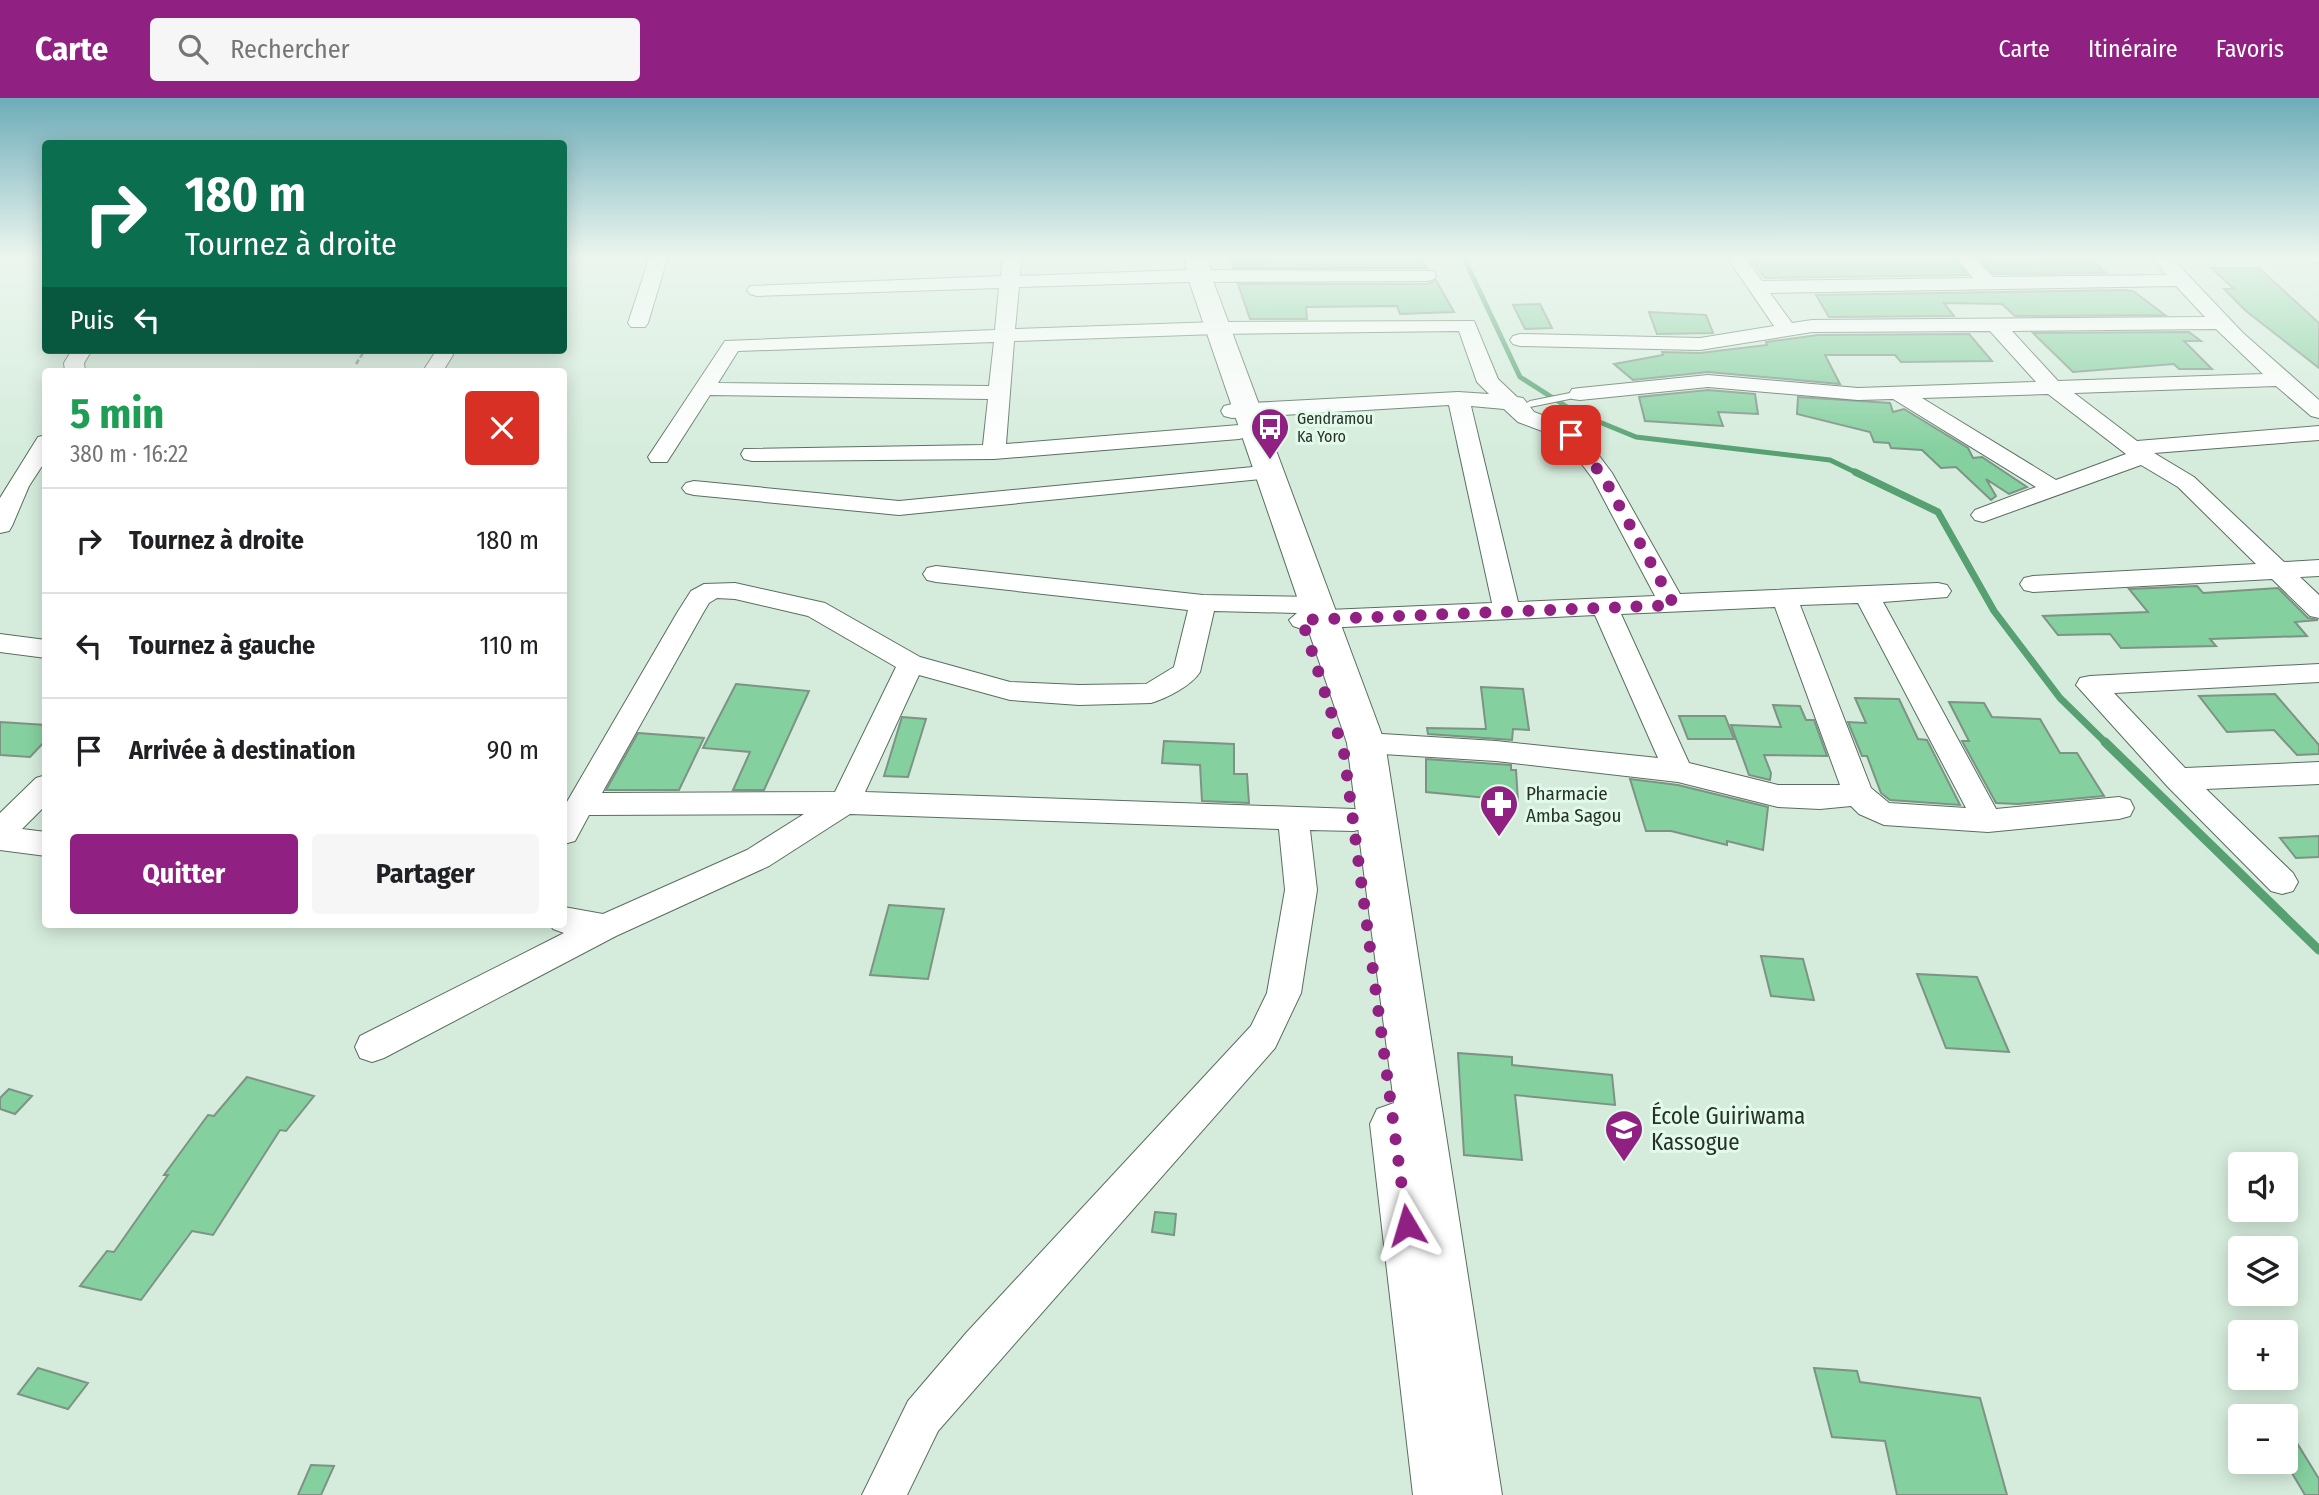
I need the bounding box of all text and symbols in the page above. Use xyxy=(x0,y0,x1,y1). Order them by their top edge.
search box xyxy=(150,18,640,81)
text: Carte xyxy=(35,29,108,69)
icon: search xyxy=(174,30,212,68)
text: Rechercher xyxy=(230,34,350,65)
text: Carte xyxy=(1999,35,2050,63)
text: Itinéraire xyxy=(2088,35,2178,63)
text: Favoris xyxy=(2216,35,2284,63)
text: 180 m xyxy=(185,165,306,224)
icon: right xyxy=(70,168,161,259)
text: Tournez à droite xyxy=(185,225,397,263)
icon: left xyxy=(128,301,166,339)
text: Puis xyxy=(70,305,114,336)
text: 5 min xyxy=(70,389,164,439)
button: close xyxy=(465,391,539,465)
pin xyxy=(1541,405,1601,465)
bus stop icon: Gendramou Ka Yoro xyxy=(1249,406,1291,461)
place label: Gendramou Ka Yoro xyxy=(1297,409,1373,446)
icon: arrive xyxy=(1552,416,1590,454)
text: 380 m · 16:22 xyxy=(70,440,188,468)
icon: right xyxy=(70,522,108,560)
text: Tournez à droite xyxy=(129,525,304,556)
text: 180 m xyxy=(476,525,539,556)
icon: left xyxy=(70,627,108,665)
text: Tournez à gauche xyxy=(129,630,315,661)
text: 110 m xyxy=(479,630,539,661)
icon: arrive xyxy=(70,732,108,770)
text: Arrivée à destination xyxy=(129,735,356,766)
text: 90 m xyxy=(487,735,539,766)
place label: Pharmacie Amba Sagou xyxy=(1526,782,1621,827)
pharmacy icon: Pharmacie Amba Sagou xyxy=(1478,783,1520,838)
button: Quitter xyxy=(70,834,298,914)
button: Partager xyxy=(312,834,539,914)
place label: École Guiriwama Kassogue xyxy=(1651,1101,1805,1156)
school or university icon: École Guiriwama Kassogue xyxy=(1603,1108,1645,1163)
map controls xyxy=(2228,1152,2298,1474)
button: sound xyxy=(2228,1152,2298,1222)
position arrow xyxy=(1370,1188,1444,1262)
button: layers xyxy=(2228,1236,2298,1306)
button: + xyxy=(2228,1320,2298,1390)
button: − xyxy=(2228,1404,2298,1474)

